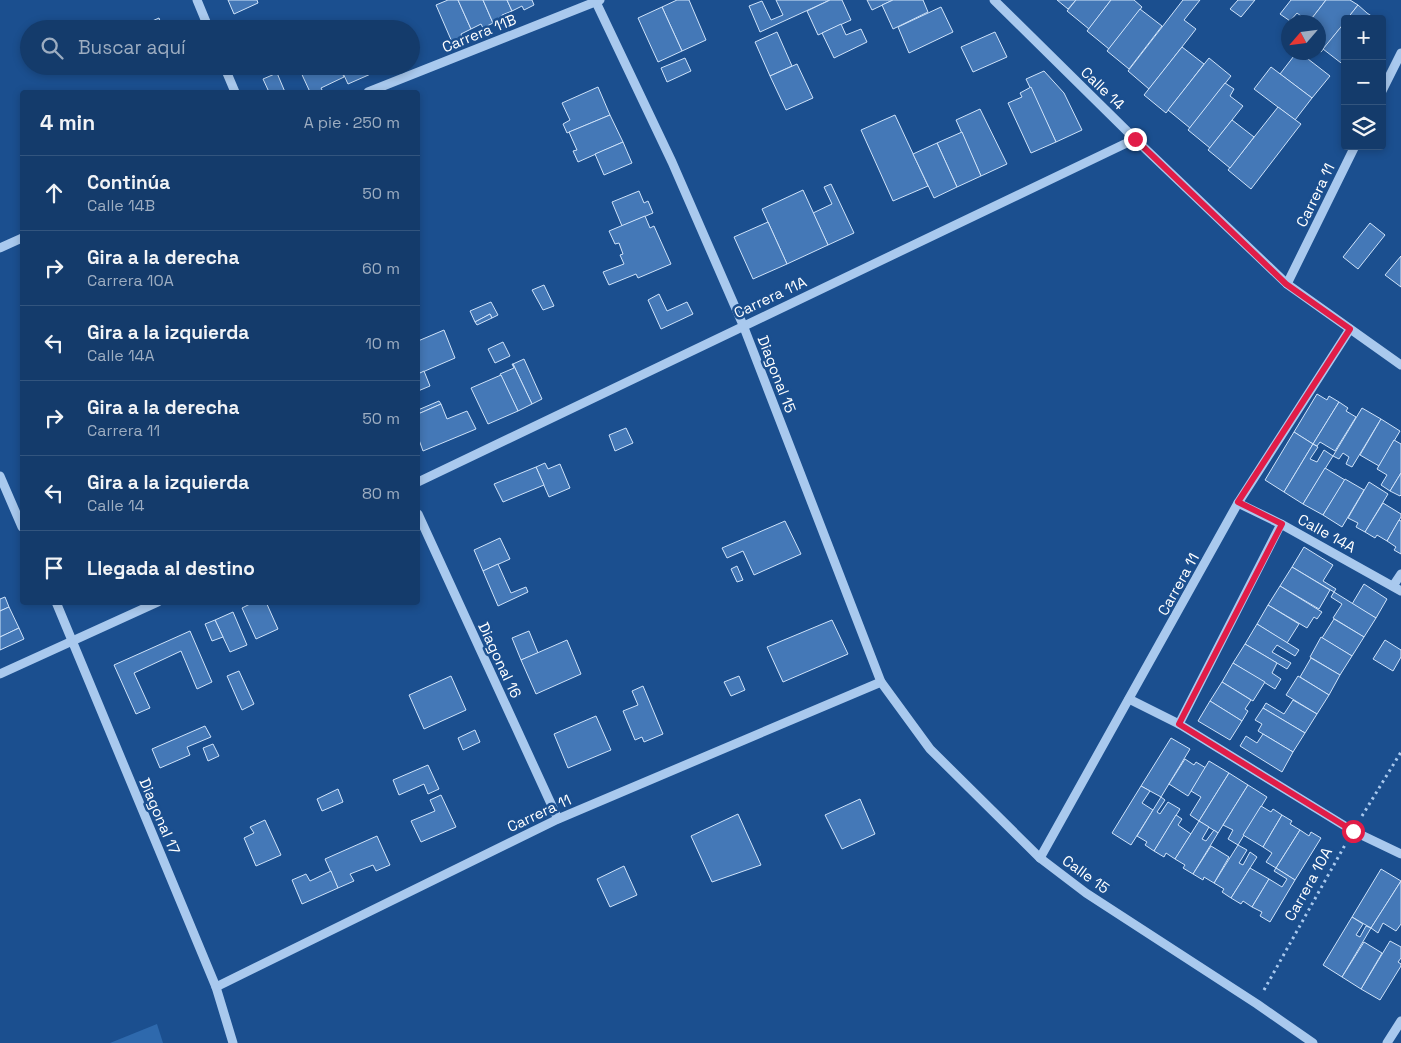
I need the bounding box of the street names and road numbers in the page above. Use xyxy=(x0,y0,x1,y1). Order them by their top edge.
street label: Carrera 11B xyxy=(439,9,519,57)
street label: Calle 14 xyxy=(1077,62,1129,114)
street label: Carrera 11 xyxy=(1291,160,1339,230)
street label: Carrera 11A xyxy=(731,272,810,322)
street label: Diagonal 15 xyxy=(754,333,800,415)
street label: Calle 14A xyxy=(1295,509,1360,557)
street label: Carrera 11 xyxy=(1153,549,1203,619)
street label: Diagonal 16 xyxy=(474,619,526,701)
street label: Diagonal 17 xyxy=(135,775,185,857)
street label: Carrera 11 xyxy=(504,790,574,836)
street label: Carrera 10A xyxy=(1280,843,1336,924)
street label: Calle 15 xyxy=(1059,851,1113,897)

